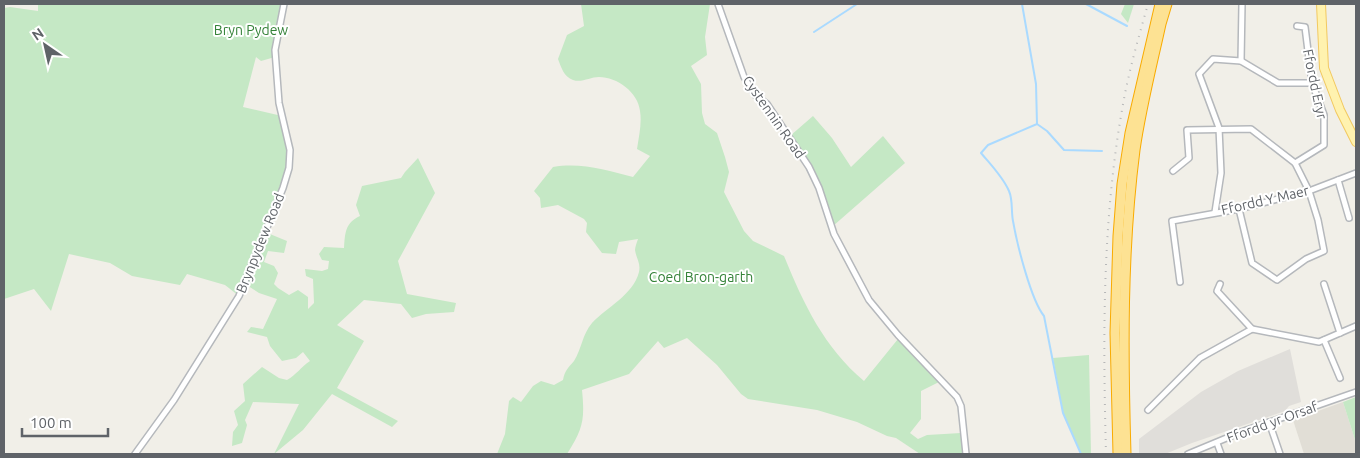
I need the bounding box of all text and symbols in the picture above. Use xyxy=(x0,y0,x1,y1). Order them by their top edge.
north arrow xyxy=(20,20,70,70)
park label: Bryn Pydew xyxy=(214,22,288,38)
text: N xyxy=(29,25,47,44)
street label: Ffordd Eryr xyxy=(1300,47,1330,121)
street label: Cystennin Road xyxy=(739,72,809,162)
street label: Ffordd Y Maer xyxy=(1220,182,1311,218)
street label: Brynpydew Road xyxy=(233,191,287,295)
park label: Coed Bron-garth xyxy=(649,269,753,285)
street label: Ffordd yr Orsaf xyxy=(1224,398,1320,446)
scale bar xyxy=(22,406,109,438)
text: 100 m xyxy=(30,414,72,431)

